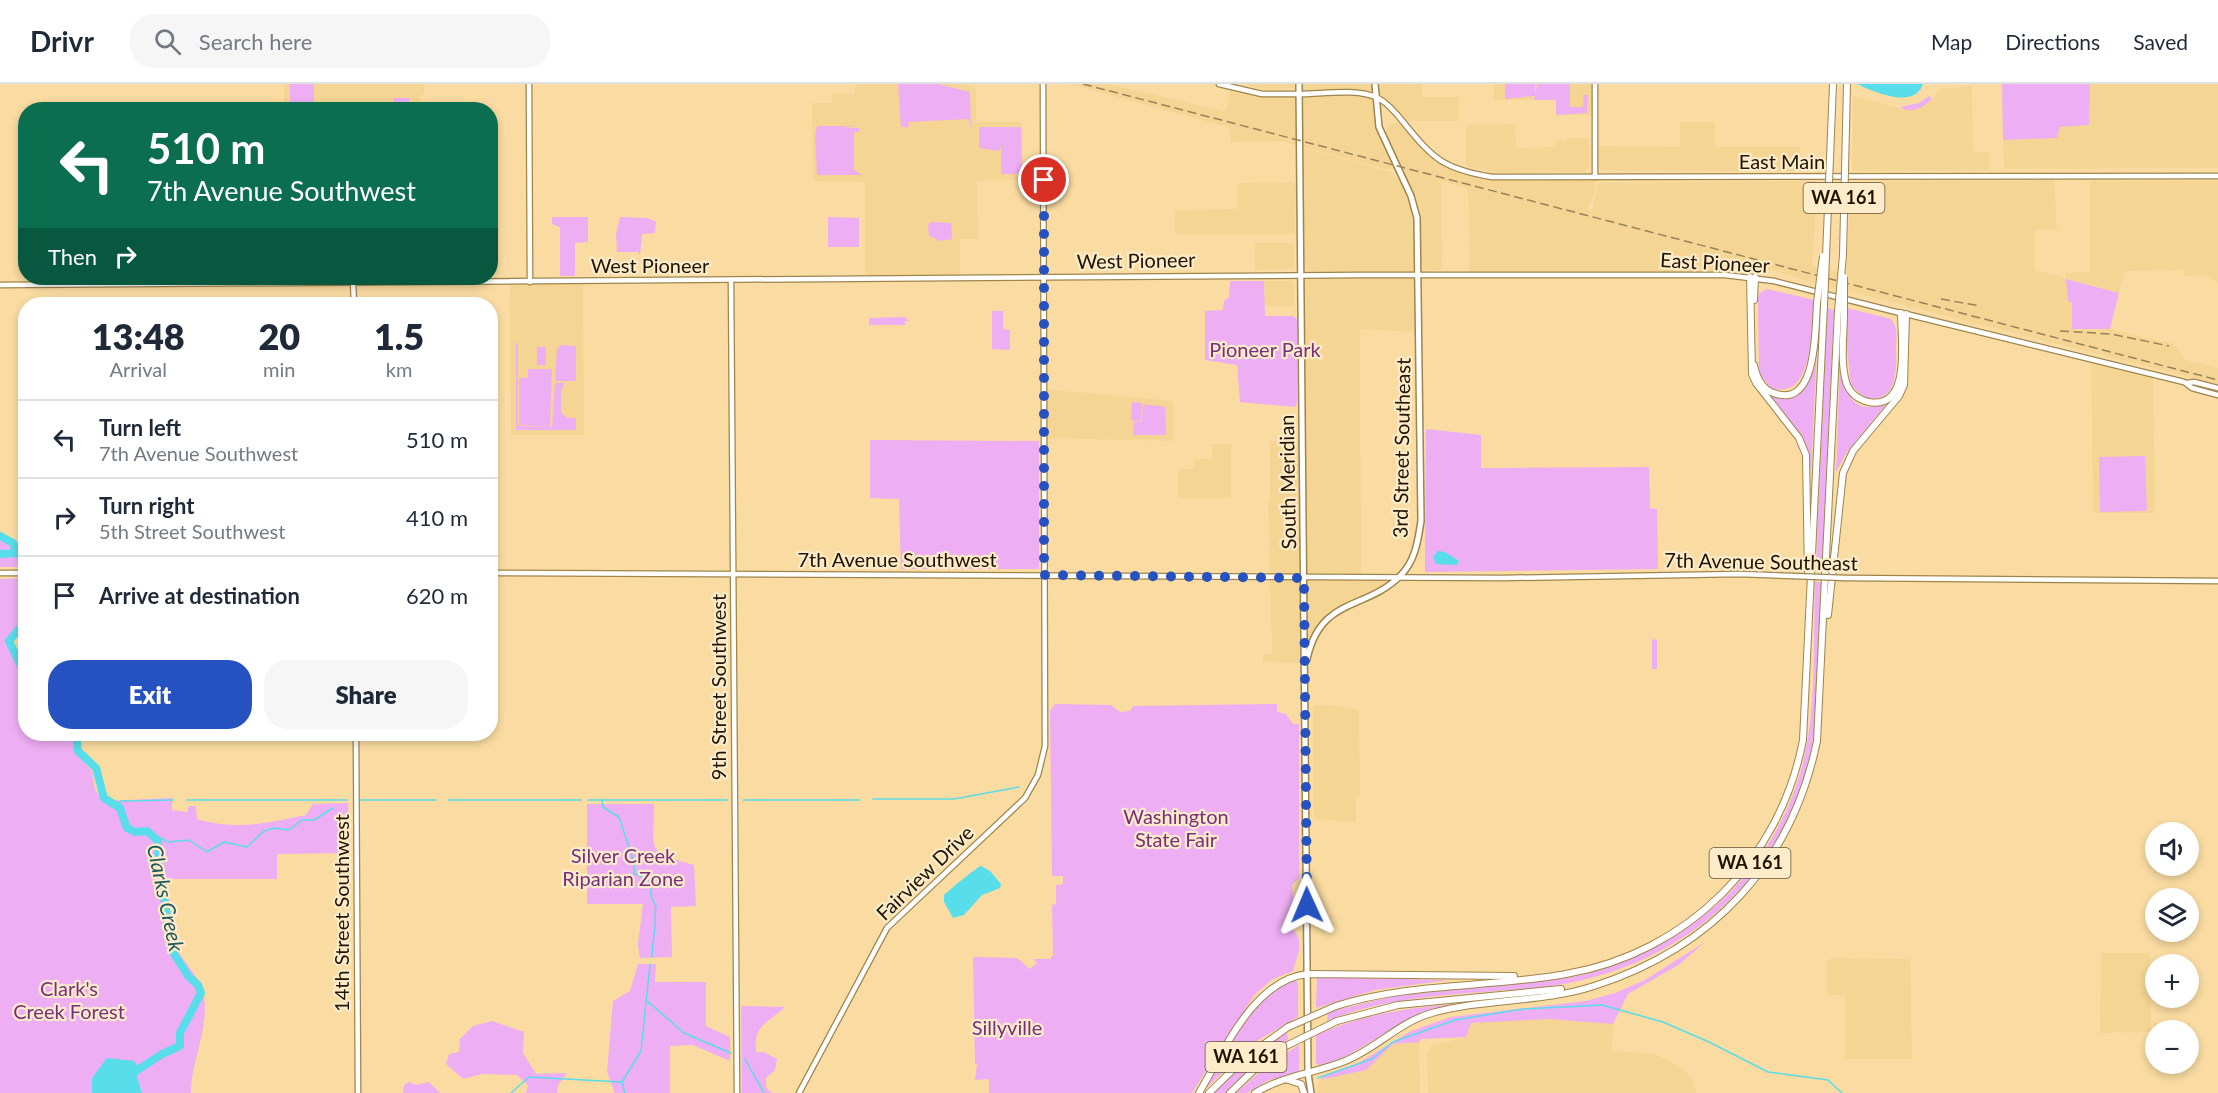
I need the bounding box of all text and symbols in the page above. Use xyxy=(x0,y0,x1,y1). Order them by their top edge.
search box xyxy=(130,14,550,68)
text: Drivr xyxy=(30,24,94,58)
icon: search xyxy=(151,25,184,58)
text: Search here xyxy=(199,28,312,55)
text: Map xyxy=(1931,29,1972,54)
text: Directions xyxy=(2005,29,2100,54)
text: Saved xyxy=(2133,29,2188,54)
text: 510 m xyxy=(147,123,265,173)
icon: left xyxy=(48,126,126,204)
street label: East Main xyxy=(1739,149,1825,173)
pin xyxy=(1018,154,1069,205)
icon: arrive xyxy=(1027,163,1060,196)
text: 7th Avenue Southwest xyxy=(147,174,416,207)
road number: WA 161 xyxy=(1804,183,1884,213)
icon: right xyxy=(109,240,142,273)
text: Then xyxy=(48,243,97,270)
street label: West Pioneer xyxy=(1076,247,1196,273)
street label: East Pioneer xyxy=(1660,247,1771,277)
street label: West Pioneer xyxy=(591,253,710,277)
text: 13:48 xyxy=(92,314,185,358)
text: 20 xyxy=(258,314,300,358)
text: 1.5 xyxy=(374,314,424,358)
park label: Pioneer Park xyxy=(1209,337,1322,361)
text: Arrival xyxy=(109,357,167,381)
text: min xyxy=(263,357,296,381)
text: km xyxy=(386,357,412,381)
street label: 3rd Street Southeast xyxy=(1387,358,1415,538)
text: Turn left xyxy=(99,414,181,441)
street label: South Meridian xyxy=(1274,414,1300,550)
icon: left xyxy=(48,423,81,456)
text: 510 m xyxy=(406,426,468,453)
text: 7th Avenue Southwest xyxy=(99,441,298,465)
text: Turn right xyxy=(99,492,194,519)
icon: right xyxy=(48,501,81,534)
text: 410 m xyxy=(406,504,468,531)
text: 5th Street Southwest xyxy=(99,519,285,543)
street label: 7th Avenue Southwest xyxy=(797,547,997,571)
street label: 7th Avenue Southeast xyxy=(1664,547,1858,575)
icon: arrive xyxy=(48,579,81,612)
text: Arrive at destination xyxy=(99,582,300,609)
text: 620 m xyxy=(406,582,468,609)
street label: 9th Street Southwest xyxy=(706,594,730,780)
button: Exit xyxy=(48,660,252,729)
button: Share xyxy=(264,660,468,729)
park label: Washington State Fair xyxy=(1123,804,1229,851)
street label: 14th Street Southwest xyxy=(329,814,353,1012)
street label: Fairview Drive xyxy=(871,820,978,925)
map controls xyxy=(2145,822,2199,1074)
button: sound xyxy=(2145,822,2199,876)
water label: Clarks Creek xyxy=(143,842,190,955)
park label: Silver Creek Riparian Zone xyxy=(562,843,684,890)
road number: WA 161 xyxy=(1710,848,1790,878)
position arrow xyxy=(1275,873,1339,937)
button: layers xyxy=(2145,888,2199,942)
button: + xyxy=(2145,954,2199,1008)
park label: Clark's Creek Forest xyxy=(13,976,125,1023)
park label: Sillyville xyxy=(972,1015,1042,1039)
button: − xyxy=(2145,1020,2199,1074)
road number: WA 161 xyxy=(1206,1042,1286,1072)

